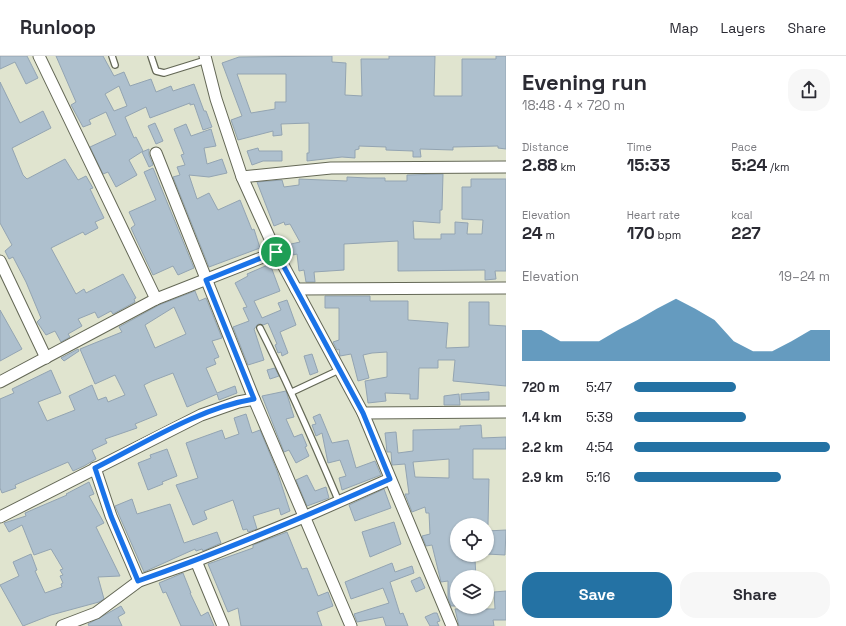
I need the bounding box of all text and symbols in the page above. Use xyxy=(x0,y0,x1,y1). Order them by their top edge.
text: Runloop xyxy=(20,15,96,40)
text: Map xyxy=(669,19,699,37)
text: Layers xyxy=(721,19,765,37)
text: Share xyxy=(787,19,826,37)
text: Evening run xyxy=(522,68,647,96)
button: share xyxy=(788,69,830,111)
text: 18:48 · 4 × 720 m xyxy=(522,97,625,114)
text: Distance xyxy=(522,140,569,154)
text: Time xyxy=(627,140,652,154)
text: Pace xyxy=(731,140,757,154)
text: 2.88 xyxy=(522,154,558,176)
text: 15:33 xyxy=(627,154,670,176)
text: 5:24 xyxy=(731,154,767,176)
text: km xyxy=(558,160,576,174)
text: /km xyxy=(767,160,790,174)
text: Elevation xyxy=(522,208,570,222)
text: Heart rate xyxy=(627,208,680,222)
text: kcal xyxy=(731,208,753,222)
text: 24 xyxy=(522,222,543,244)
text: 170 xyxy=(627,222,655,244)
text: 227 xyxy=(731,222,761,244)
text: m xyxy=(543,228,555,242)
text: bpm xyxy=(655,228,681,242)
pin xyxy=(259,235,293,269)
icon: arrive xyxy=(265,241,287,263)
text: Elevation xyxy=(522,268,579,285)
text: 19–24 m xyxy=(779,268,830,285)
text: 720 m xyxy=(522,379,560,396)
text: 5:47 xyxy=(586,379,612,396)
text: 1.4 km xyxy=(522,409,562,426)
text: 5:39 xyxy=(586,409,613,426)
text: 2.2 km xyxy=(522,439,563,456)
text: 4:54 xyxy=(586,439,613,456)
text: 2.9 km xyxy=(522,469,563,486)
text: 5:16 xyxy=(586,469,610,486)
map controls xyxy=(450,518,494,614)
button: locate xyxy=(450,518,494,562)
button: layers xyxy=(450,570,494,614)
button: Save xyxy=(522,572,672,618)
button: Share xyxy=(680,572,830,618)

